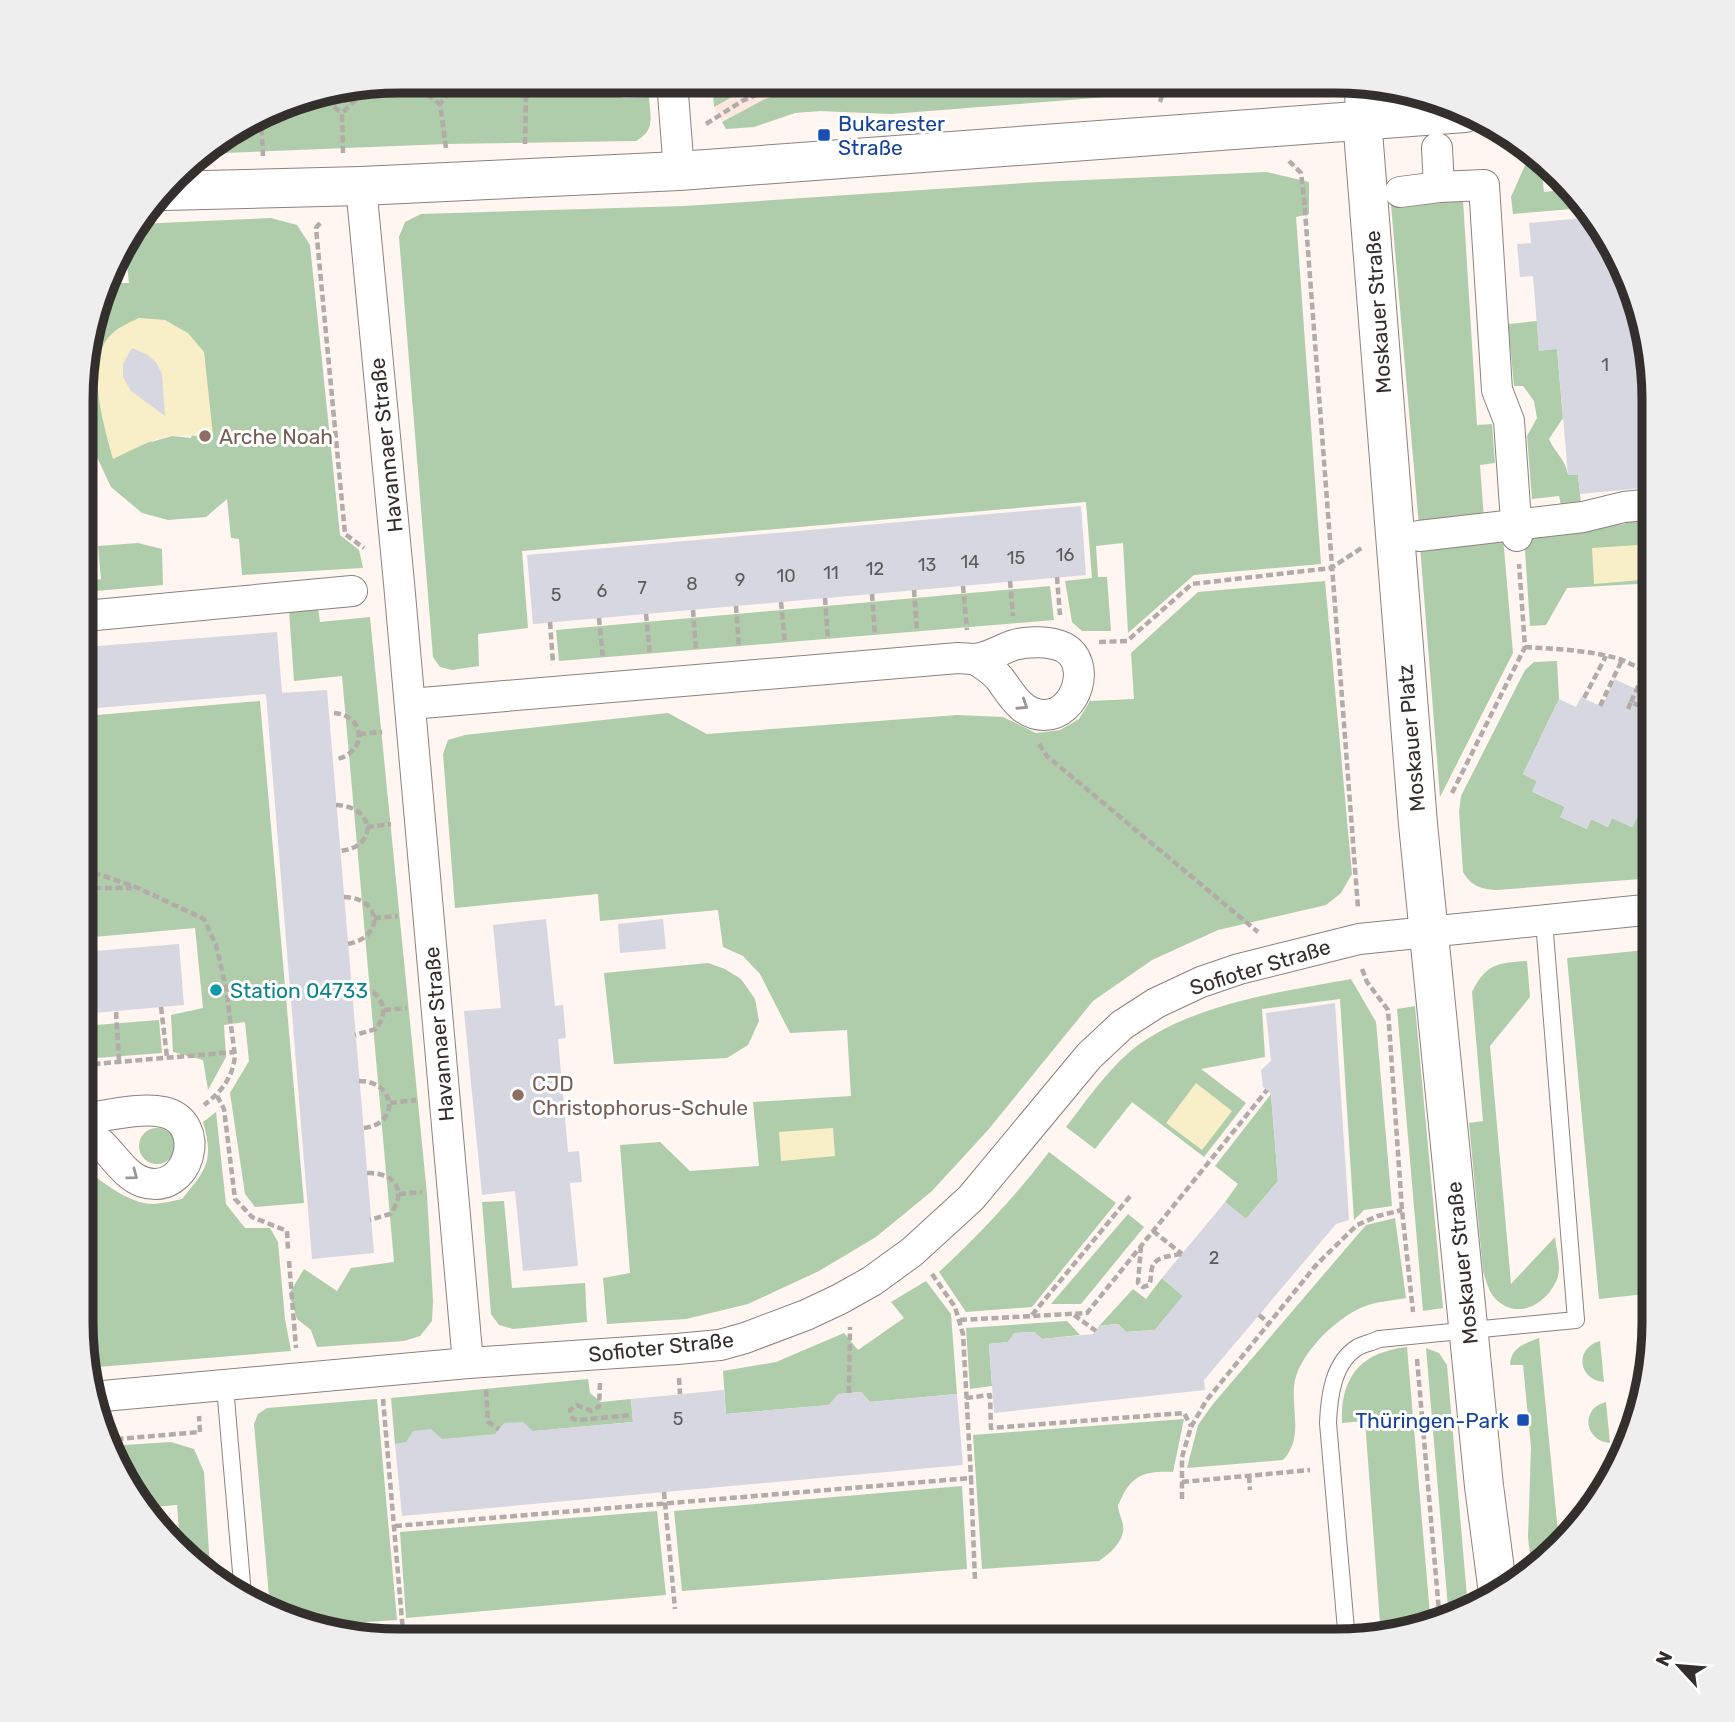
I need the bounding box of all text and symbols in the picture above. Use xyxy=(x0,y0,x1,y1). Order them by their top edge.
place label: Bukarester Straße xyxy=(838,111,945,160)
marker: Bukarester Straße xyxy=(816,127,832,143)
street label: Moskauer Straße xyxy=(1360,230,1396,394)
house number: 1 xyxy=(1601,354,1609,376)
street label: Havannaer Straße xyxy=(364,356,408,534)
place label: Arche Noah xyxy=(219,424,333,449)
marker: Arche Noah xyxy=(197,428,213,444)
house number: 16 xyxy=(1056,544,1074,566)
house number: 15 xyxy=(1007,547,1025,569)
house number: 14 xyxy=(961,551,979,573)
house number: 13 xyxy=(918,554,936,576)
house number: 12 xyxy=(866,558,884,580)
house number: 11 xyxy=(823,562,839,584)
house number: 10 xyxy=(776,565,796,587)
house number: 9 xyxy=(735,569,745,591)
house number: 8 xyxy=(686,573,698,595)
house number: 7 xyxy=(637,577,647,599)
house number: 6 xyxy=(597,580,608,602)
house number: 5 xyxy=(551,584,561,606)
street label: Moskauer Platz xyxy=(1392,663,1430,813)
one-way arrow xyxy=(1015,696,1028,709)
street label: Sofioter Straße xyxy=(1187,934,1333,1000)
street label: Havannaer Straße xyxy=(419,946,459,1122)
place label: Station 04733 xyxy=(230,978,368,1003)
marker: Station 04733 xyxy=(208,982,224,998)
place label: CJD Christophorus-Schule xyxy=(532,1071,748,1120)
marker: CJD Christophorus-Schule xyxy=(510,1087,526,1103)
one-way arrow xyxy=(125,1166,138,1179)
street label: Moskauer Straße xyxy=(1441,1180,1483,1346)
house number: 2 xyxy=(1209,1247,1219,1269)
street label: Sofioter Straße xyxy=(587,1327,735,1367)
house number: 5 xyxy=(673,1408,683,1430)
place label: Thüringen-Park xyxy=(1355,1408,1509,1433)
marker: Thüringen-Park xyxy=(1515,1412,1531,1428)
north arrow xyxy=(1644,1631,1714,1701)
text: N xyxy=(1651,1648,1678,1670)

